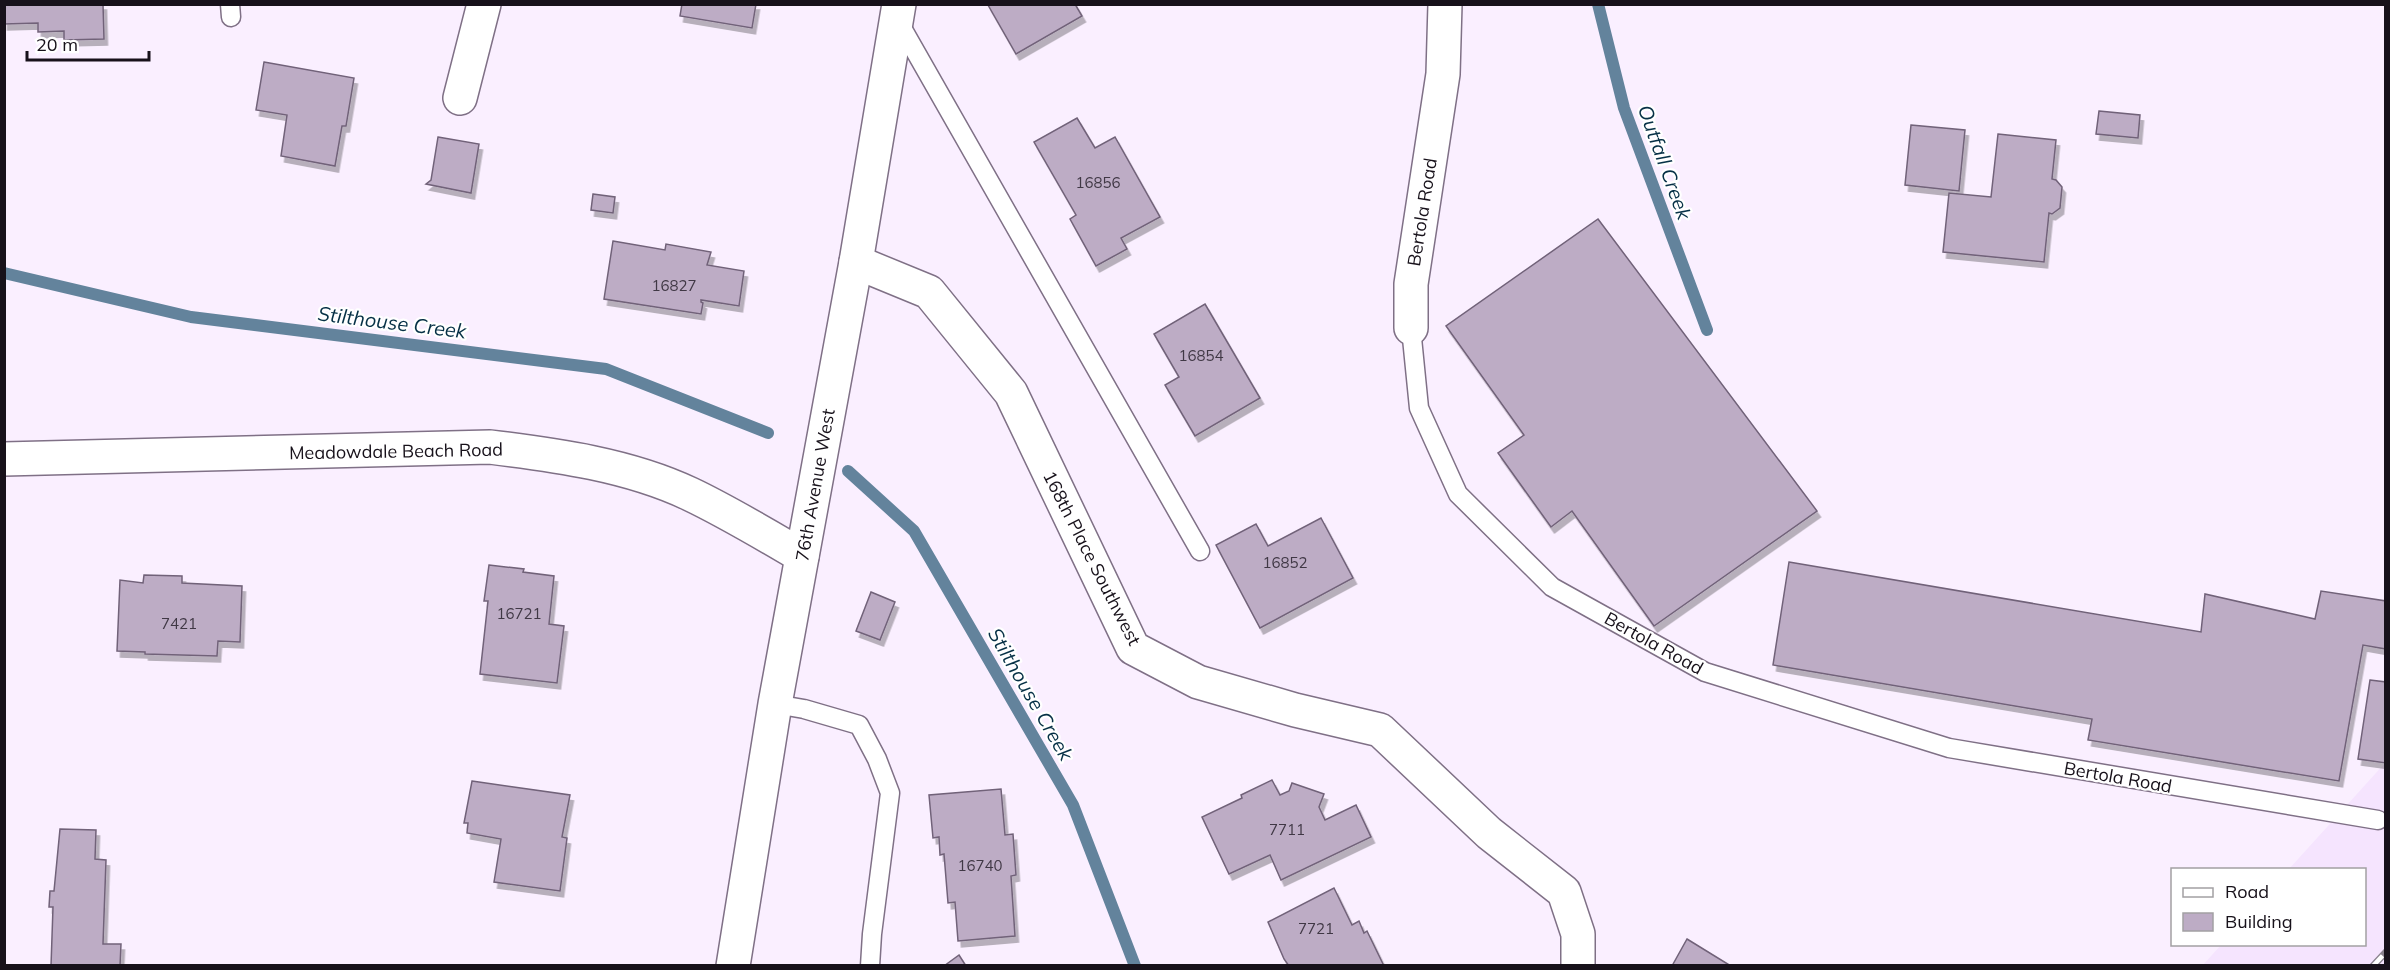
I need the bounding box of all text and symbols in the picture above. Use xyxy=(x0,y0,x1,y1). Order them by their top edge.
scale bar xyxy=(27,24,148,62)
text: 20 m xyxy=(36,33,78,56)
water label: Outfall Creek xyxy=(1633,101,1698,223)
street label: Bertola Road xyxy=(1402,156,1442,268)
house number: 16856 xyxy=(1075,173,1121,192)
house number: 16827 xyxy=(651,276,697,295)
water label: Stilthouse Creek xyxy=(316,300,468,344)
house number: 16854 xyxy=(1178,346,1224,365)
street label: 76th Avenue West xyxy=(790,407,840,563)
street label: Meadowdale Beach Road xyxy=(289,438,503,464)
street label: 168th Place Southwest xyxy=(1038,467,1146,649)
house number: 16852 xyxy=(1262,553,1308,572)
house number: 16721 xyxy=(496,604,542,623)
street label: Bertola Road xyxy=(1601,606,1707,680)
house number: 7421 xyxy=(161,614,197,633)
water label: Stilthouse Creek xyxy=(983,623,1080,766)
street label: Bertola Road xyxy=(2062,756,2174,798)
house number: 7711 xyxy=(1269,820,1305,839)
house number: 16740 xyxy=(957,856,1003,875)
legend xyxy=(2171,868,2366,946)
text: Road xyxy=(2225,880,2269,903)
text: Building xyxy=(2225,910,2293,933)
house number: 7721 xyxy=(1298,919,1334,938)

